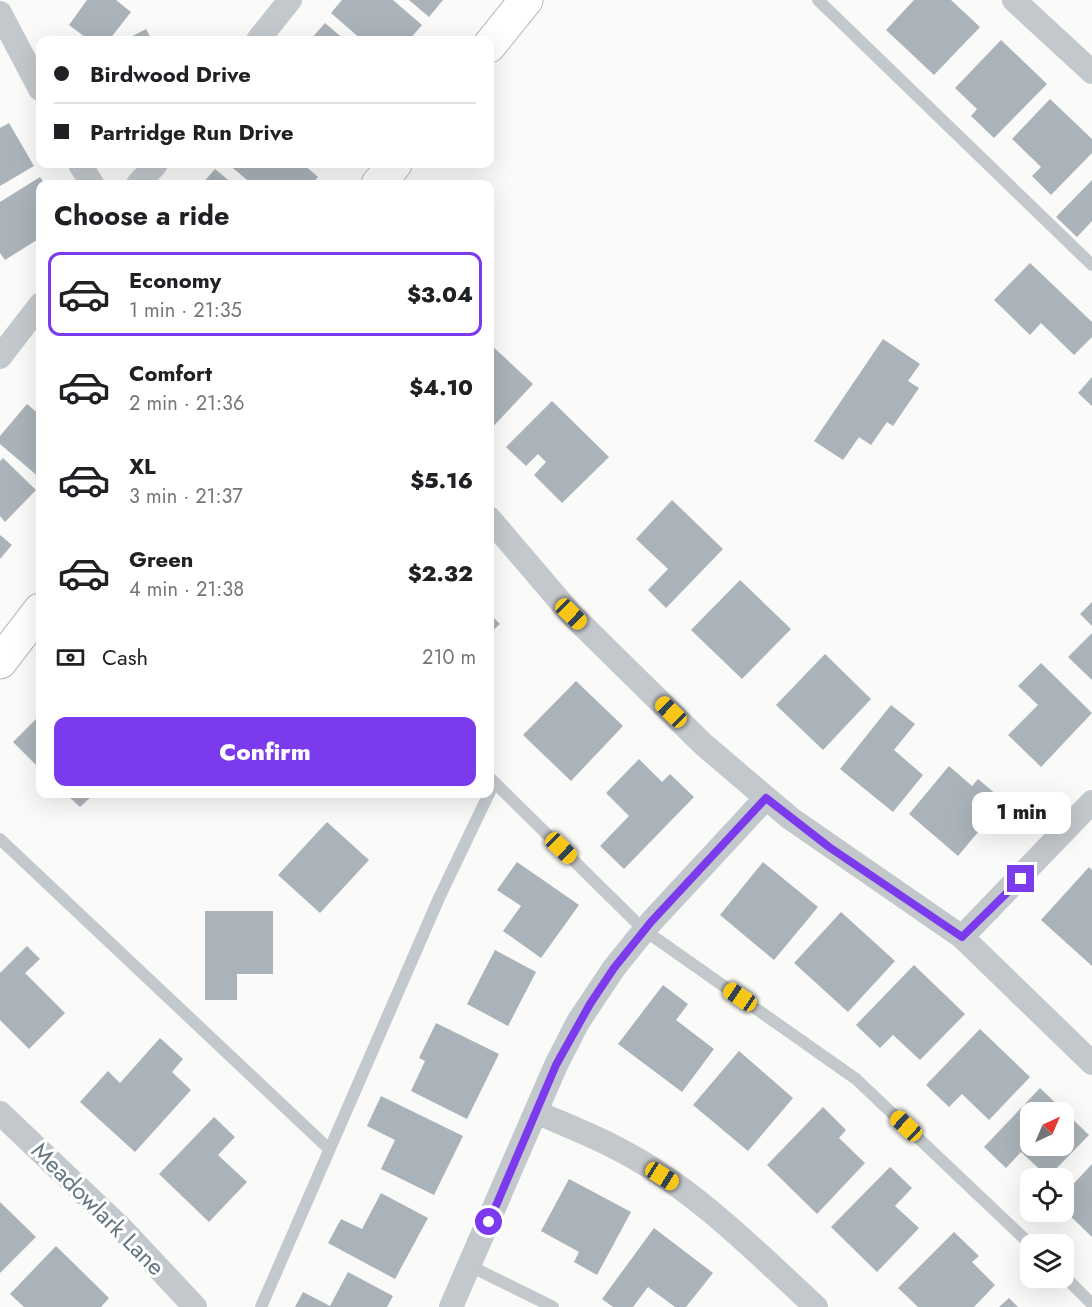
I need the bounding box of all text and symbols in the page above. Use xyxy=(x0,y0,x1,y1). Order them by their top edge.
text: Birdwood Drive xyxy=(90,58,251,90)
text: Partridge Run Drive xyxy=(90,116,294,148)
text: Choose a ride xyxy=(54,196,229,235)
text: Economy xyxy=(129,264,221,296)
icon: car xyxy=(57,267,111,321)
text: $3.04 xyxy=(407,278,473,310)
text: 1 min · 21:35 xyxy=(129,296,242,325)
text: Comfort xyxy=(129,357,212,389)
icon: car xyxy=(57,360,111,414)
text: $4.10 xyxy=(409,371,473,403)
text: 2 min · 21:36 xyxy=(129,389,245,418)
text: XL xyxy=(129,450,156,482)
icon: car xyxy=(57,453,111,507)
text: $5.16 xyxy=(410,464,473,496)
text: 3 min · 21:37 xyxy=(129,482,243,511)
text: Green xyxy=(129,543,193,575)
icon: car xyxy=(57,546,111,600)
text: $2.32 xyxy=(408,557,473,589)
text: 4 min · 21:38 xyxy=(129,575,244,604)
car xyxy=(552,595,590,633)
icon: cash xyxy=(54,641,87,674)
text: Cash xyxy=(102,641,148,673)
text: 210 m xyxy=(422,643,476,672)
car xyxy=(652,693,690,731)
button: Confirm xyxy=(54,717,476,786)
callout: 1 min xyxy=(972,792,1070,834)
text: 1 min xyxy=(996,798,1047,827)
car xyxy=(542,829,580,867)
route end xyxy=(1007,865,1034,892)
car xyxy=(720,979,760,1015)
north arrow xyxy=(1020,1102,1074,1156)
map controls xyxy=(1020,1102,1074,1288)
car xyxy=(887,1107,925,1145)
street label: Meadowlark Lane xyxy=(24,1134,173,1283)
car xyxy=(642,1159,682,1193)
button: locate xyxy=(1020,1168,1074,1222)
route start xyxy=(475,1208,502,1235)
button: layers xyxy=(1020,1234,1074,1288)

